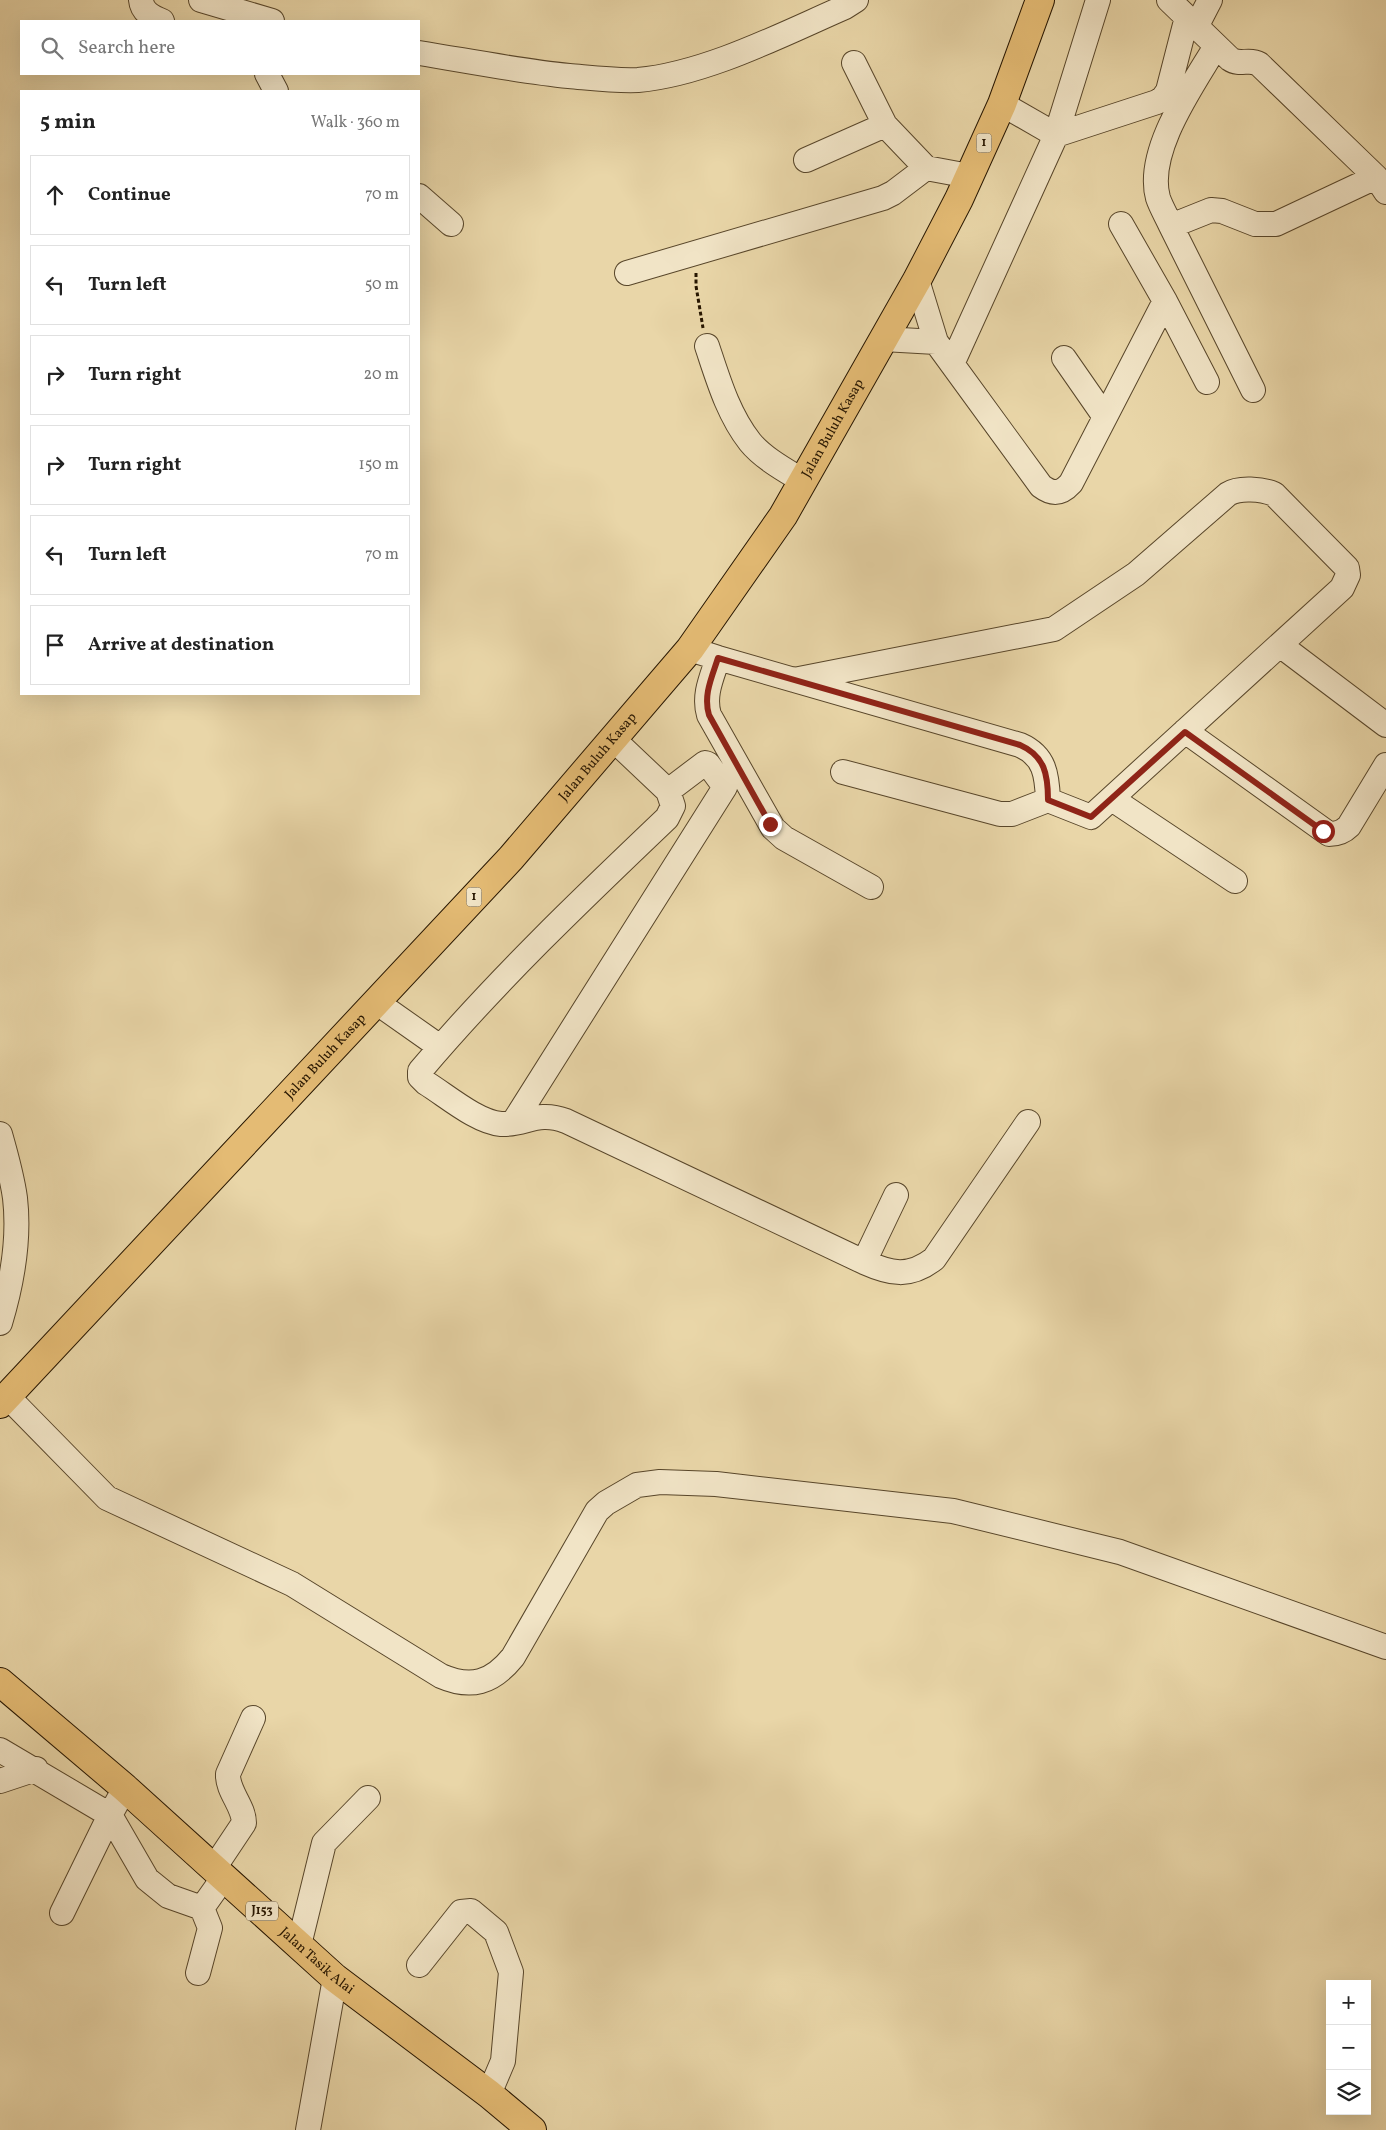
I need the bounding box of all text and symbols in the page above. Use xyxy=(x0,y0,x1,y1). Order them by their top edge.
search box xyxy=(20,20,420,75)
icon: search xyxy=(38,34,66,62)
text: Search here xyxy=(78,35,175,61)
text: 5 min xyxy=(40,108,96,137)
text: Walk · 360 m xyxy=(311,112,400,134)
road number: 1 xyxy=(976,134,992,152)
icon: ahead xyxy=(41,181,69,209)
text: Continue xyxy=(88,182,171,208)
text: 70 m xyxy=(365,184,399,206)
icon: left xyxy=(41,271,69,299)
text: Turn left xyxy=(88,272,167,298)
text: 50 m xyxy=(365,274,399,296)
icon: right xyxy=(41,361,69,389)
text: Turn right xyxy=(88,362,181,388)
text: 20 m xyxy=(364,364,399,386)
street label: Jalan Buluh Kasap xyxy=(797,375,868,482)
icon: right xyxy=(41,451,69,479)
text: Turn right xyxy=(88,452,181,478)
text: 150 m xyxy=(358,454,399,476)
icon: left xyxy=(41,541,69,569)
text: Turn left xyxy=(88,542,167,568)
text: 70 m xyxy=(365,544,399,566)
icon: arrive xyxy=(41,631,69,659)
text: Arrive at destination xyxy=(88,632,274,658)
street label: Jalan Buluh Kasap xyxy=(554,708,641,805)
route end xyxy=(759,813,782,836)
route start xyxy=(1312,820,1335,843)
road number: 1 xyxy=(466,888,482,906)
street label: Jalan Buluh Kasap xyxy=(280,1009,370,1104)
road number: J153 xyxy=(246,1902,278,1920)
street label: Jalan Tasik Alai xyxy=(275,1923,358,1999)
map controls xyxy=(1326,1980,1371,2115)
button: + xyxy=(1326,1980,1371,2025)
button: − xyxy=(1326,2025,1371,2070)
button: layers xyxy=(1326,2070,1371,2115)

